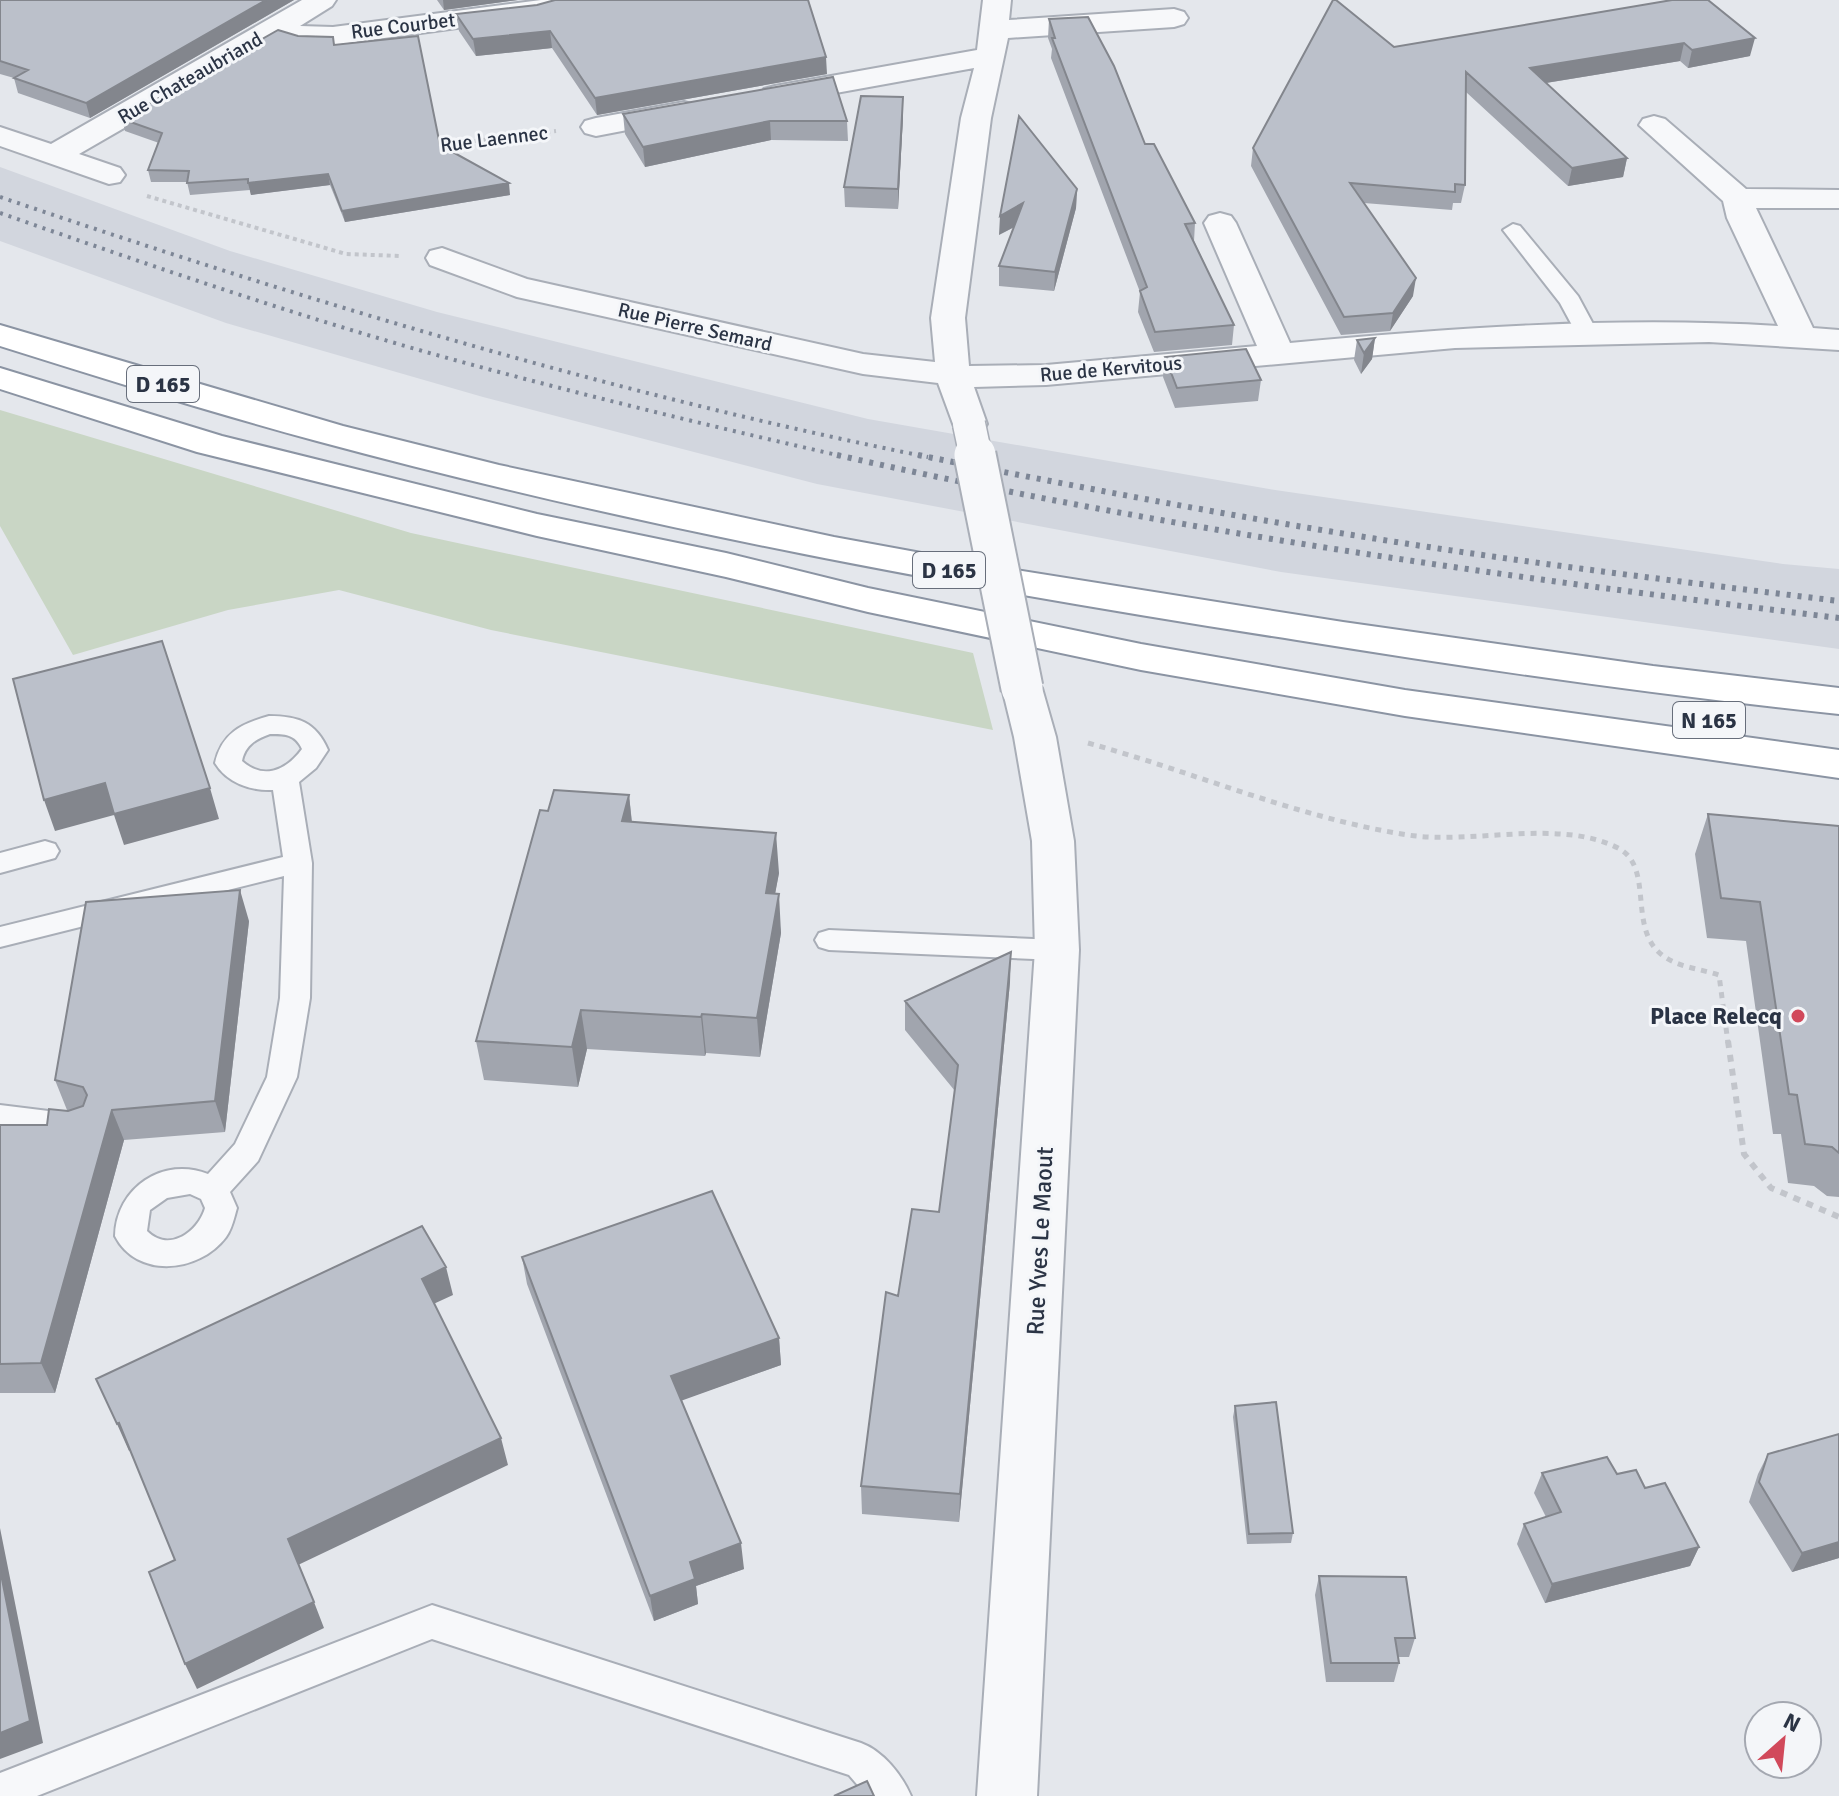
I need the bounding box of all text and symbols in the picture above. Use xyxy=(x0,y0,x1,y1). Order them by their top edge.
street label: Rue Courbet xyxy=(349,7,457,45)
street label: Rue Chateaubriand xyxy=(113,26,267,130)
street label: Rue Laennec xyxy=(439,120,549,158)
street label: Rue Pierre Semard xyxy=(616,297,774,357)
street label: Rue de Kervitous xyxy=(1039,350,1183,388)
road number: D 165 xyxy=(127,366,199,402)
road number: D 165 xyxy=(913,552,985,588)
road number: N 165 xyxy=(1673,702,1745,738)
place label: Place Relecq xyxy=(1650,1001,1782,1031)
marker: Place Relecq xyxy=(1789,1007,1807,1025)
street label: Rue Yves Le Maout xyxy=(1020,1146,1060,1336)
north arrow xyxy=(1743,1700,1823,1780)
text: N xyxy=(1779,1707,1805,1738)

